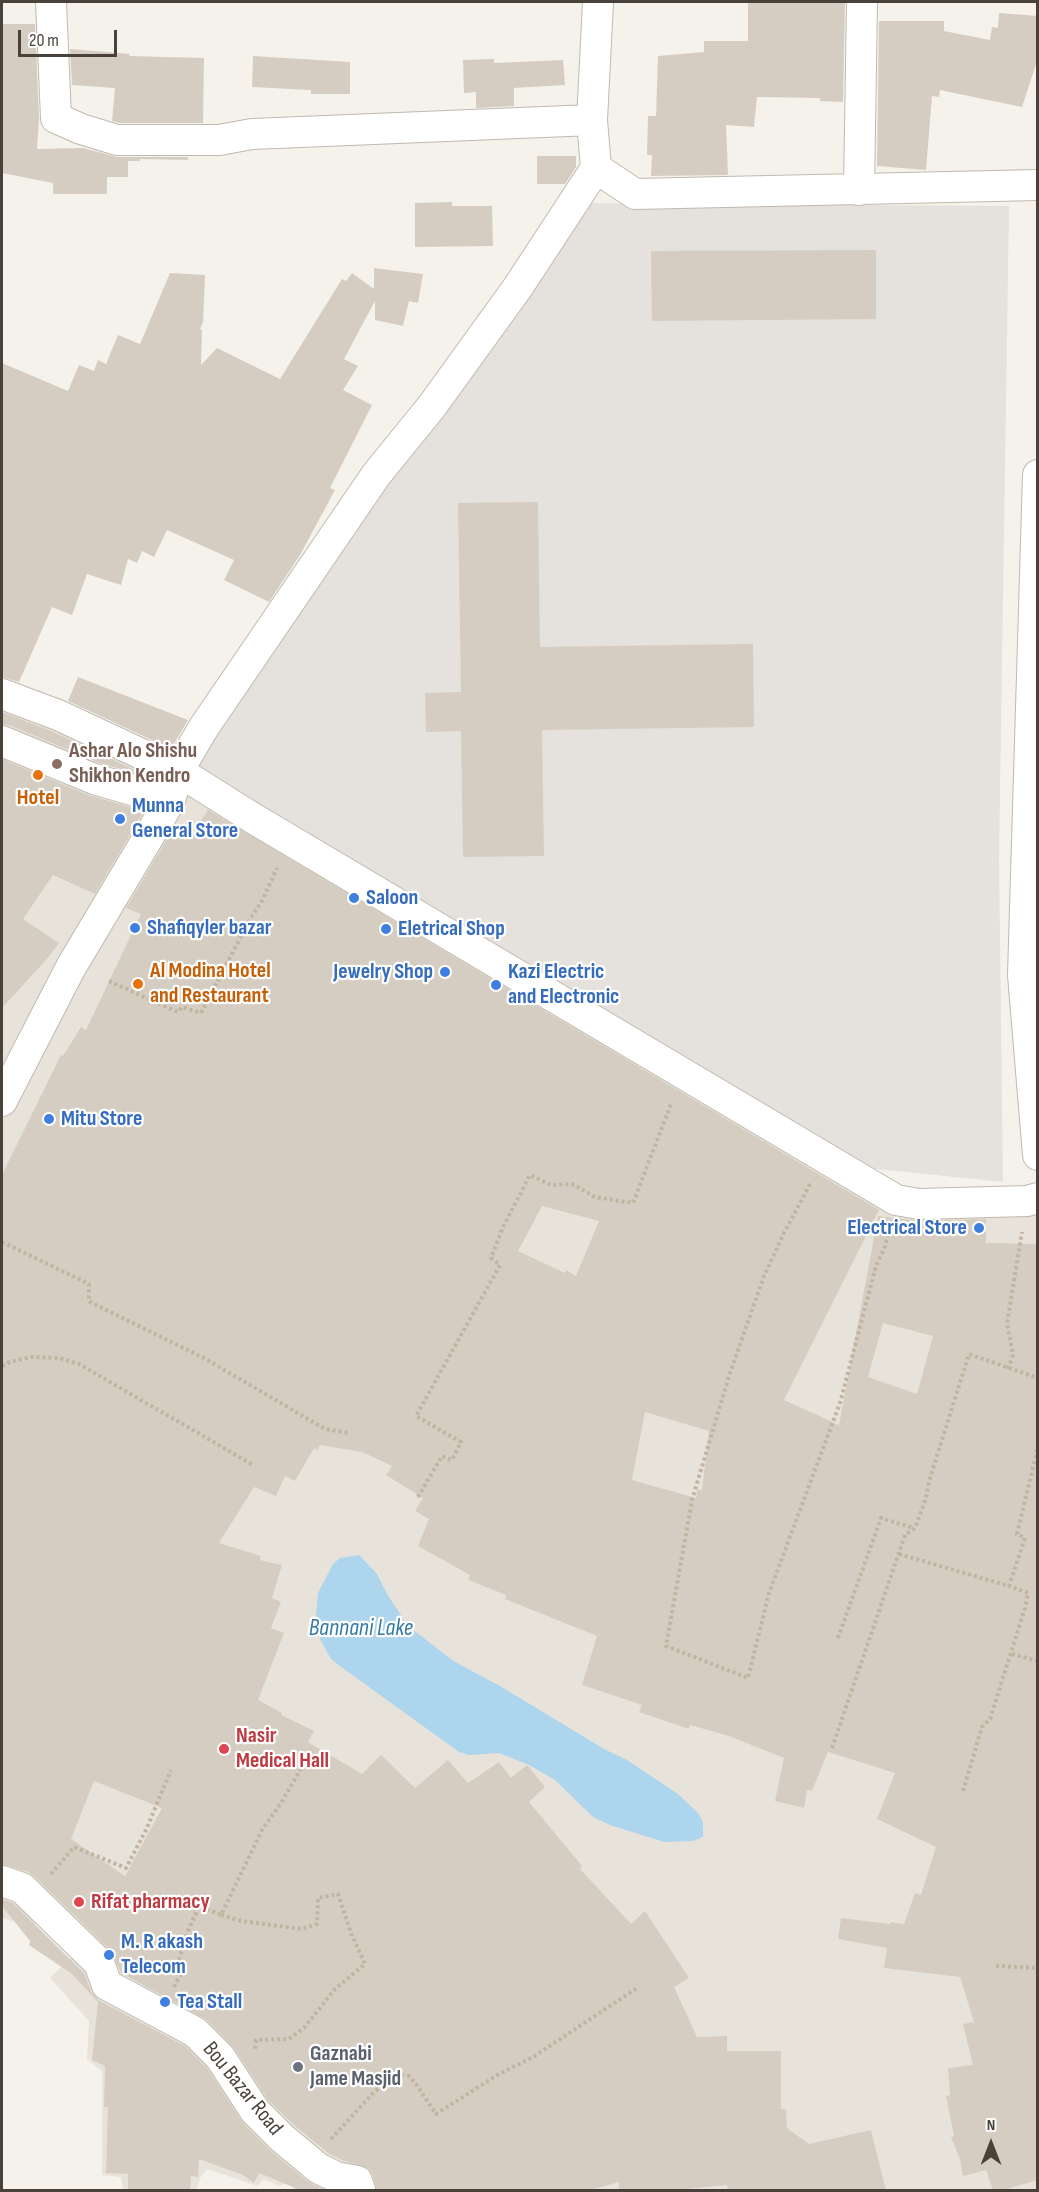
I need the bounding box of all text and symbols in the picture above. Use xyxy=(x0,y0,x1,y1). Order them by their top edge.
scale bar xyxy=(21,18,120,56)
text: 20 m xyxy=(29,30,59,51)
place label: Ashar Alo Shishu Shikhon Kendro xyxy=(69,738,197,790)
marker: Ashar Alo Shishu Shikhon Kendro xyxy=(50,757,64,771)
marker: Hotel xyxy=(31,768,45,782)
place label: Hotel xyxy=(17,785,59,811)
place label: Munna General Store xyxy=(132,793,238,844)
marker: Munna General Store xyxy=(113,812,127,826)
place label: Saloon xyxy=(366,885,418,911)
marker: Saloon xyxy=(347,891,361,905)
place label: Shafiqyler bazar xyxy=(147,915,272,941)
place label: Eletrical Shop xyxy=(398,916,505,942)
marker: Shafiqyler bazar xyxy=(128,921,142,935)
marker: Eletrical Shop xyxy=(379,922,393,936)
place label: Al Modina Hotel and Restaurant xyxy=(150,958,271,1010)
place label: Jewelry Shop xyxy=(333,959,433,985)
place label: Kazi Electric and Electronic xyxy=(508,959,619,1010)
marker: Jewelry Shop xyxy=(438,965,452,979)
marker: Al Modina Hotel and Restaurant xyxy=(131,977,145,991)
marker: Kazi Electric and Electronic xyxy=(489,978,503,992)
place label: Mitu Store xyxy=(61,1106,142,1132)
marker: Mitu Store xyxy=(42,1112,56,1126)
place label: Electrical Store xyxy=(847,1215,967,1241)
marker: Electrical Store xyxy=(972,1221,986,1235)
water label: Bannani Lake xyxy=(309,1615,413,1643)
place label: Nasir Medical Hall xyxy=(236,1723,329,1774)
marker: Nasir Medical Hall xyxy=(217,1742,231,1756)
place label: Rifat pharmacy xyxy=(91,1889,210,1915)
marker: Rifat pharmacy xyxy=(72,1895,86,1909)
place label: M. R akash Telecom xyxy=(121,1929,203,1981)
marker: M. R akash Telecom xyxy=(102,1948,116,1962)
place label: Tea Stall xyxy=(177,1989,242,2015)
marker: Tea Stall xyxy=(158,1995,172,2009)
street label: Bou Bazar Road xyxy=(196,2037,288,2141)
place label: Gaznabi Jame Masjid xyxy=(310,2041,401,2092)
marker: Gaznabi Jame Masjid xyxy=(291,2060,305,2074)
north arrow xyxy=(961,2114,1021,2174)
text: N xyxy=(987,2116,995,2135)

